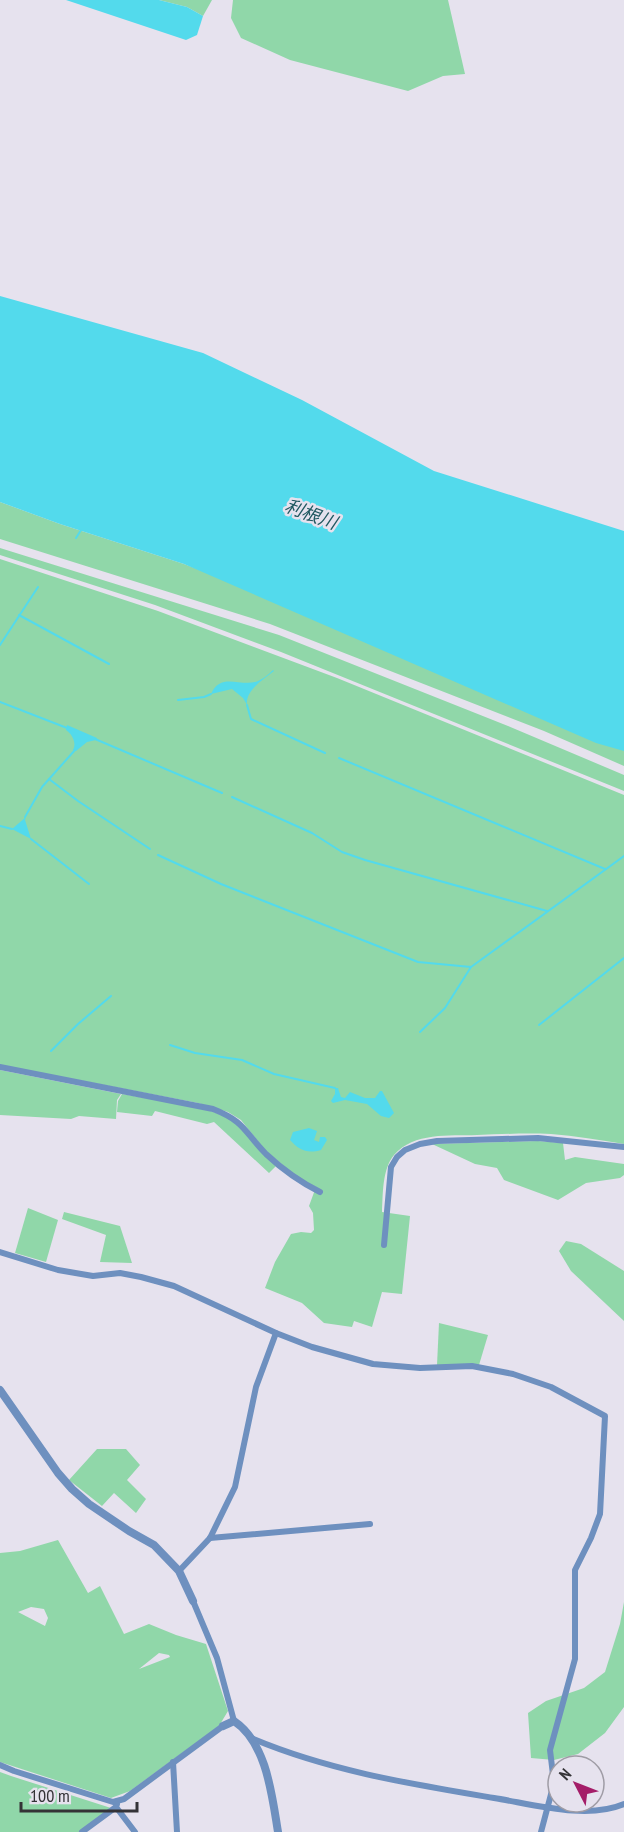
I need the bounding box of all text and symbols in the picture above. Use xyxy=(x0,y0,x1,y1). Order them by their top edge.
water label: 利根川 xyxy=(282,494,342,535)
north arrow xyxy=(546,1754,606,1814)
text: N xyxy=(555,1764,575,1784)
scale bar xyxy=(21,1775,136,1813)
text: 100 m xyxy=(30,1784,70,1807)

